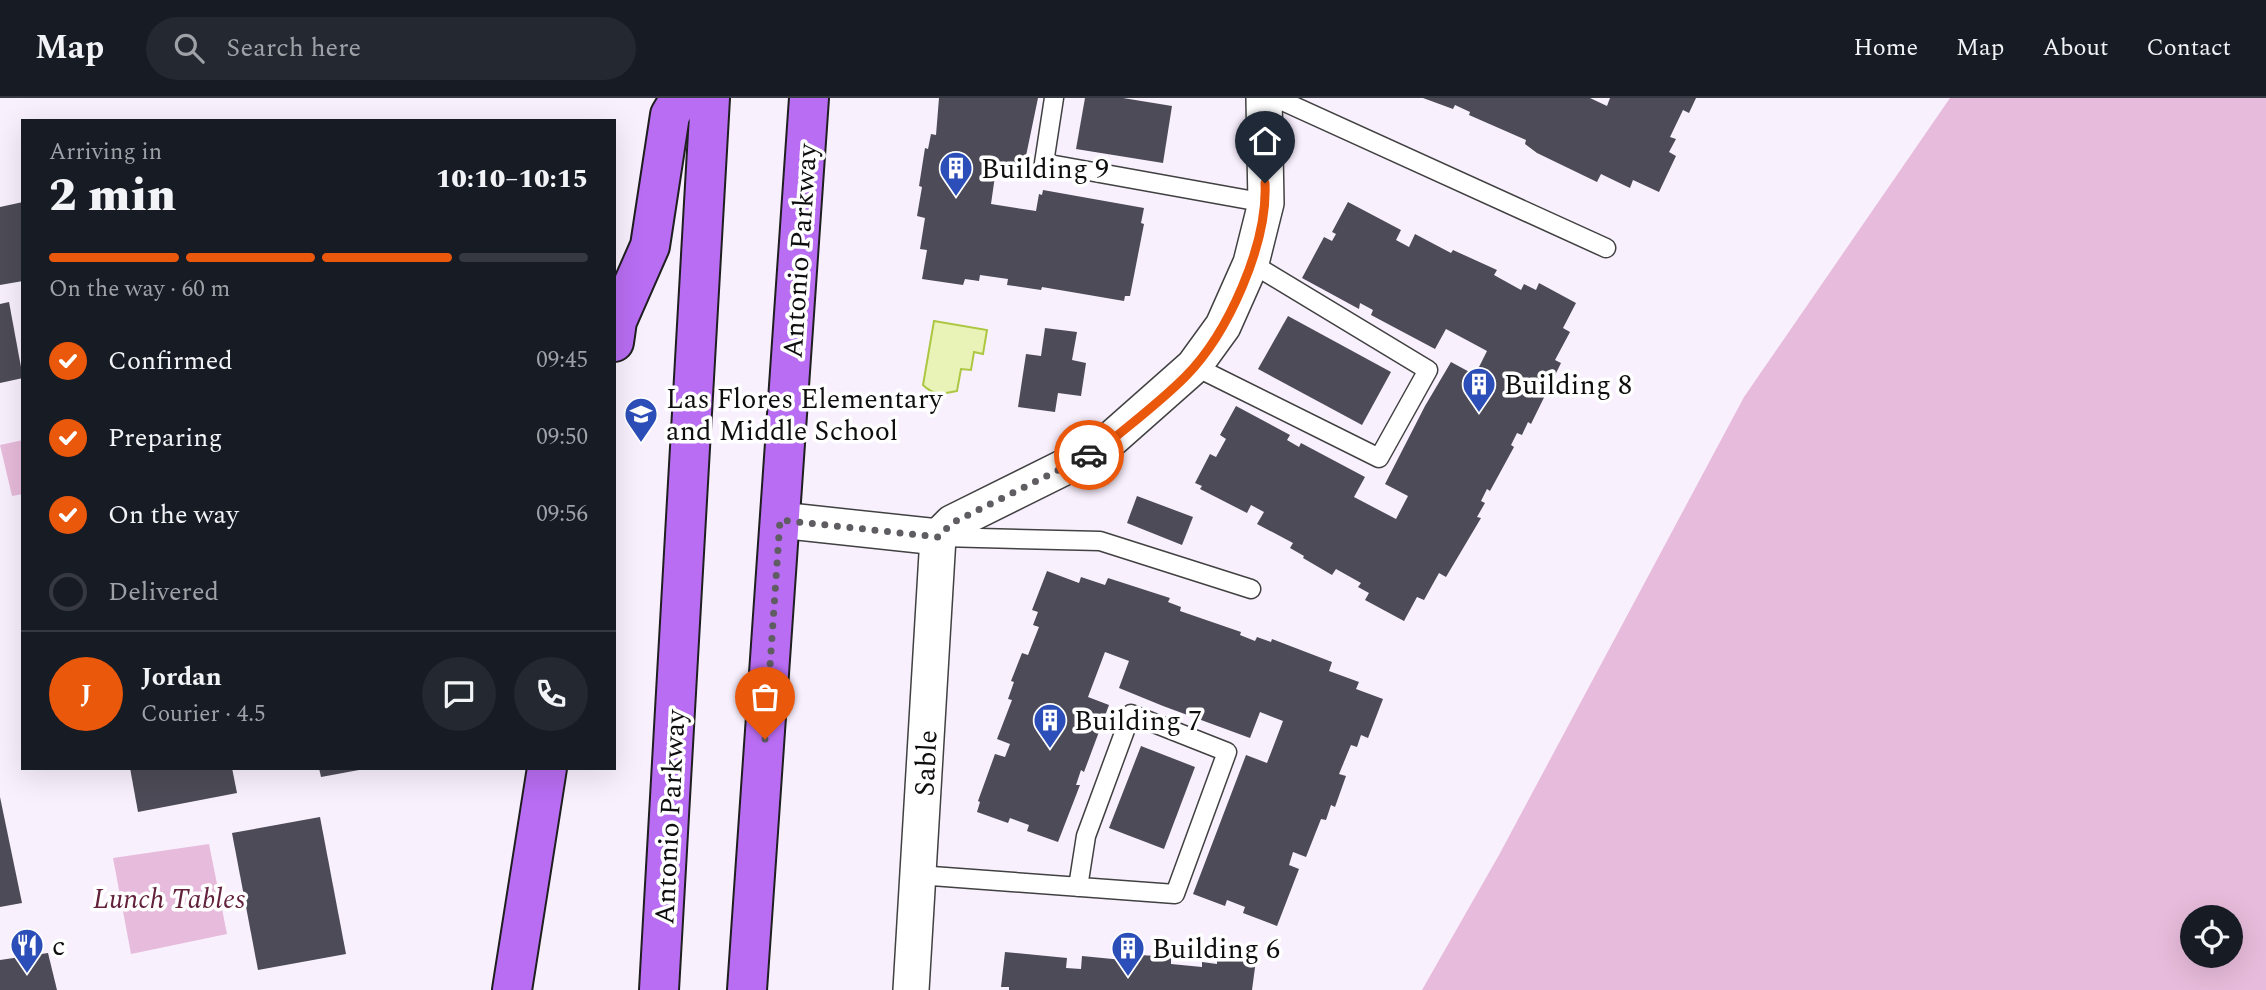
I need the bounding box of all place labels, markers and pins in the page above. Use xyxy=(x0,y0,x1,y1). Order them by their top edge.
pin xyxy=(1235,111,1295,183)
place label: Building 9 xyxy=(981,148,1109,191)
building icon: Building 9 xyxy=(937,149,975,198)
place label: Building 8 xyxy=(1504,364,1632,407)
building icon: Building 8 xyxy=(1460,365,1498,414)
place label: Las Flores Elementary and Middle School xyxy=(666,378,944,453)
school or university icon: Las Flores Elementary and Middle School xyxy=(622,395,660,444)
pin xyxy=(735,667,795,739)
place label: Building 7 xyxy=(1074,700,1202,743)
building icon: Building 7 xyxy=(1031,701,1069,750)
place label: c xyxy=(52,925,65,968)
restaurant icon: c xyxy=(8,926,46,975)
place label: Building 6 xyxy=(1152,928,1280,971)
building icon: Building 6 xyxy=(1109,929,1147,978)

